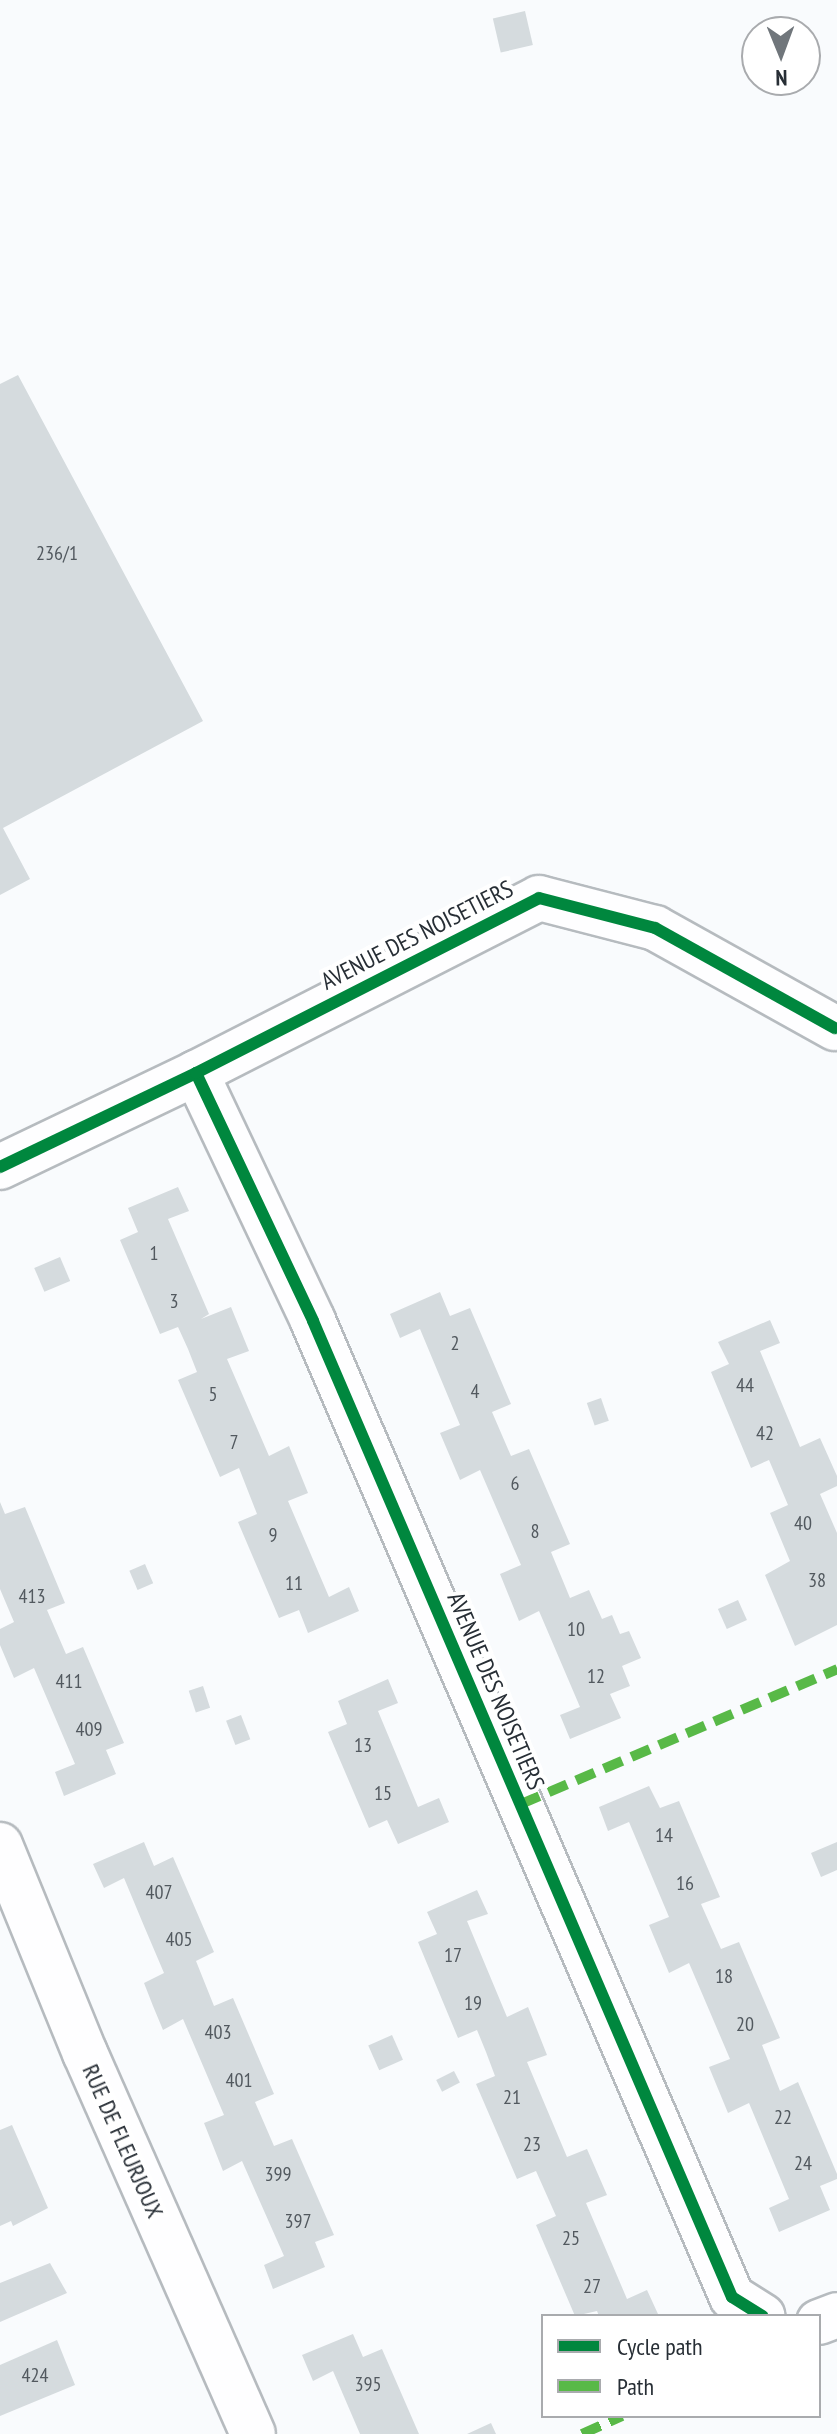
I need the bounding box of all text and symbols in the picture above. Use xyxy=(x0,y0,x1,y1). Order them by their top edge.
north arrow xyxy=(741,16,821,96)
text: N xyxy=(775,64,788,92)
house number: 236/1 xyxy=(36,541,78,565)
street label: AVENUE DES NOISETIERS xyxy=(316,874,518,996)
house number: 1 xyxy=(150,1241,158,1265)
house number: 3 xyxy=(170,1289,178,1313)
house number: 2 xyxy=(451,1331,459,1355)
house number: 44 xyxy=(736,1373,754,1397)
house number: 4 xyxy=(471,1379,479,1403)
house number: 5 xyxy=(209,1382,217,1406)
house number: 42 xyxy=(756,1421,774,1445)
house number: 7 xyxy=(230,1430,238,1454)
house number: 6 xyxy=(511,1471,519,1495)
house number: 40 xyxy=(794,1511,812,1535)
house number: 8 xyxy=(531,1519,539,1543)
house number: 9 xyxy=(269,1523,277,1547)
house number: 38 xyxy=(808,1568,826,1592)
house number: 11 xyxy=(285,1571,303,1595)
house number: 413 xyxy=(19,1584,45,1608)
street label: AVENUE DES NOISETIERS xyxy=(441,1588,551,1794)
house number: 10 xyxy=(567,1617,585,1641)
house number: 12 xyxy=(587,1664,605,1688)
house number: 411 xyxy=(56,1669,82,1693)
house number: 409 xyxy=(76,1717,102,1741)
house number: 13 xyxy=(354,1733,372,1757)
house number: 15 xyxy=(374,1781,392,1805)
house number: 14 xyxy=(655,1823,673,1847)
house number: 16 xyxy=(676,1871,694,1895)
house number: 407 xyxy=(146,1880,172,1904)
house number: 405 xyxy=(166,1927,192,1951)
house number: 17 xyxy=(444,1943,462,1967)
house number: 18 xyxy=(715,1964,733,1988)
house number: 19 xyxy=(464,1991,482,2015)
house number: 20 xyxy=(736,2012,754,2036)
house number: 403 xyxy=(205,2020,231,2044)
street label: RUE DE FLEURJOUX xyxy=(76,2060,170,2222)
house number: 401 xyxy=(226,2068,252,2092)
house number: 21 xyxy=(503,2085,521,2109)
house number: 22 xyxy=(774,2105,792,2129)
house number: 23 xyxy=(523,2132,541,2156)
house number: 24 xyxy=(794,2151,812,2175)
house number: 399 xyxy=(265,2162,291,2186)
house number: 397 xyxy=(285,2209,311,2233)
house number: 25 xyxy=(562,2226,580,2250)
house number: 27 xyxy=(583,2274,601,2298)
legend xyxy=(541,2314,821,2418)
text: Cycle path xyxy=(617,2331,703,2362)
house number: 424 xyxy=(22,2363,48,2387)
text: Path xyxy=(617,2371,654,2402)
house number: 395 xyxy=(355,2372,381,2396)

